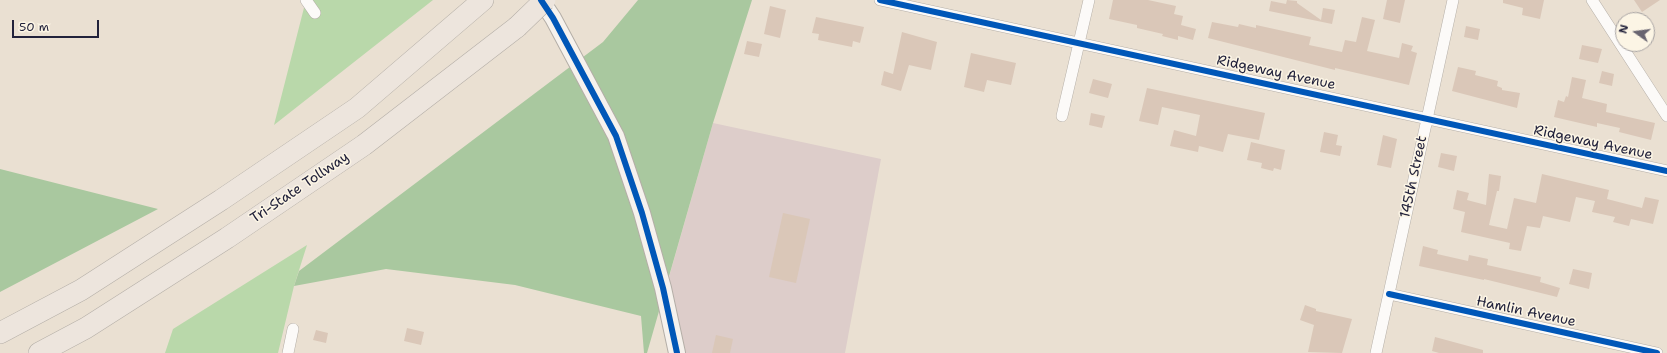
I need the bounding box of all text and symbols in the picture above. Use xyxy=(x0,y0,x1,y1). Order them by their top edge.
scale bar xyxy=(14,12,101,38)
north arrow xyxy=(1615,12,1655,52)
text: 50 m xyxy=(19,19,49,35)
text: N xyxy=(1616,23,1632,35)
street label: Ridgeway Avenue xyxy=(1215,52,1337,94)
street label: Ridgeway Avenue xyxy=(1532,122,1654,164)
street label: 145th Street xyxy=(1397,134,1431,220)
street label: Tri-State Tollway xyxy=(248,149,352,227)
street label: Hamlin Avenue xyxy=(1475,293,1577,331)

